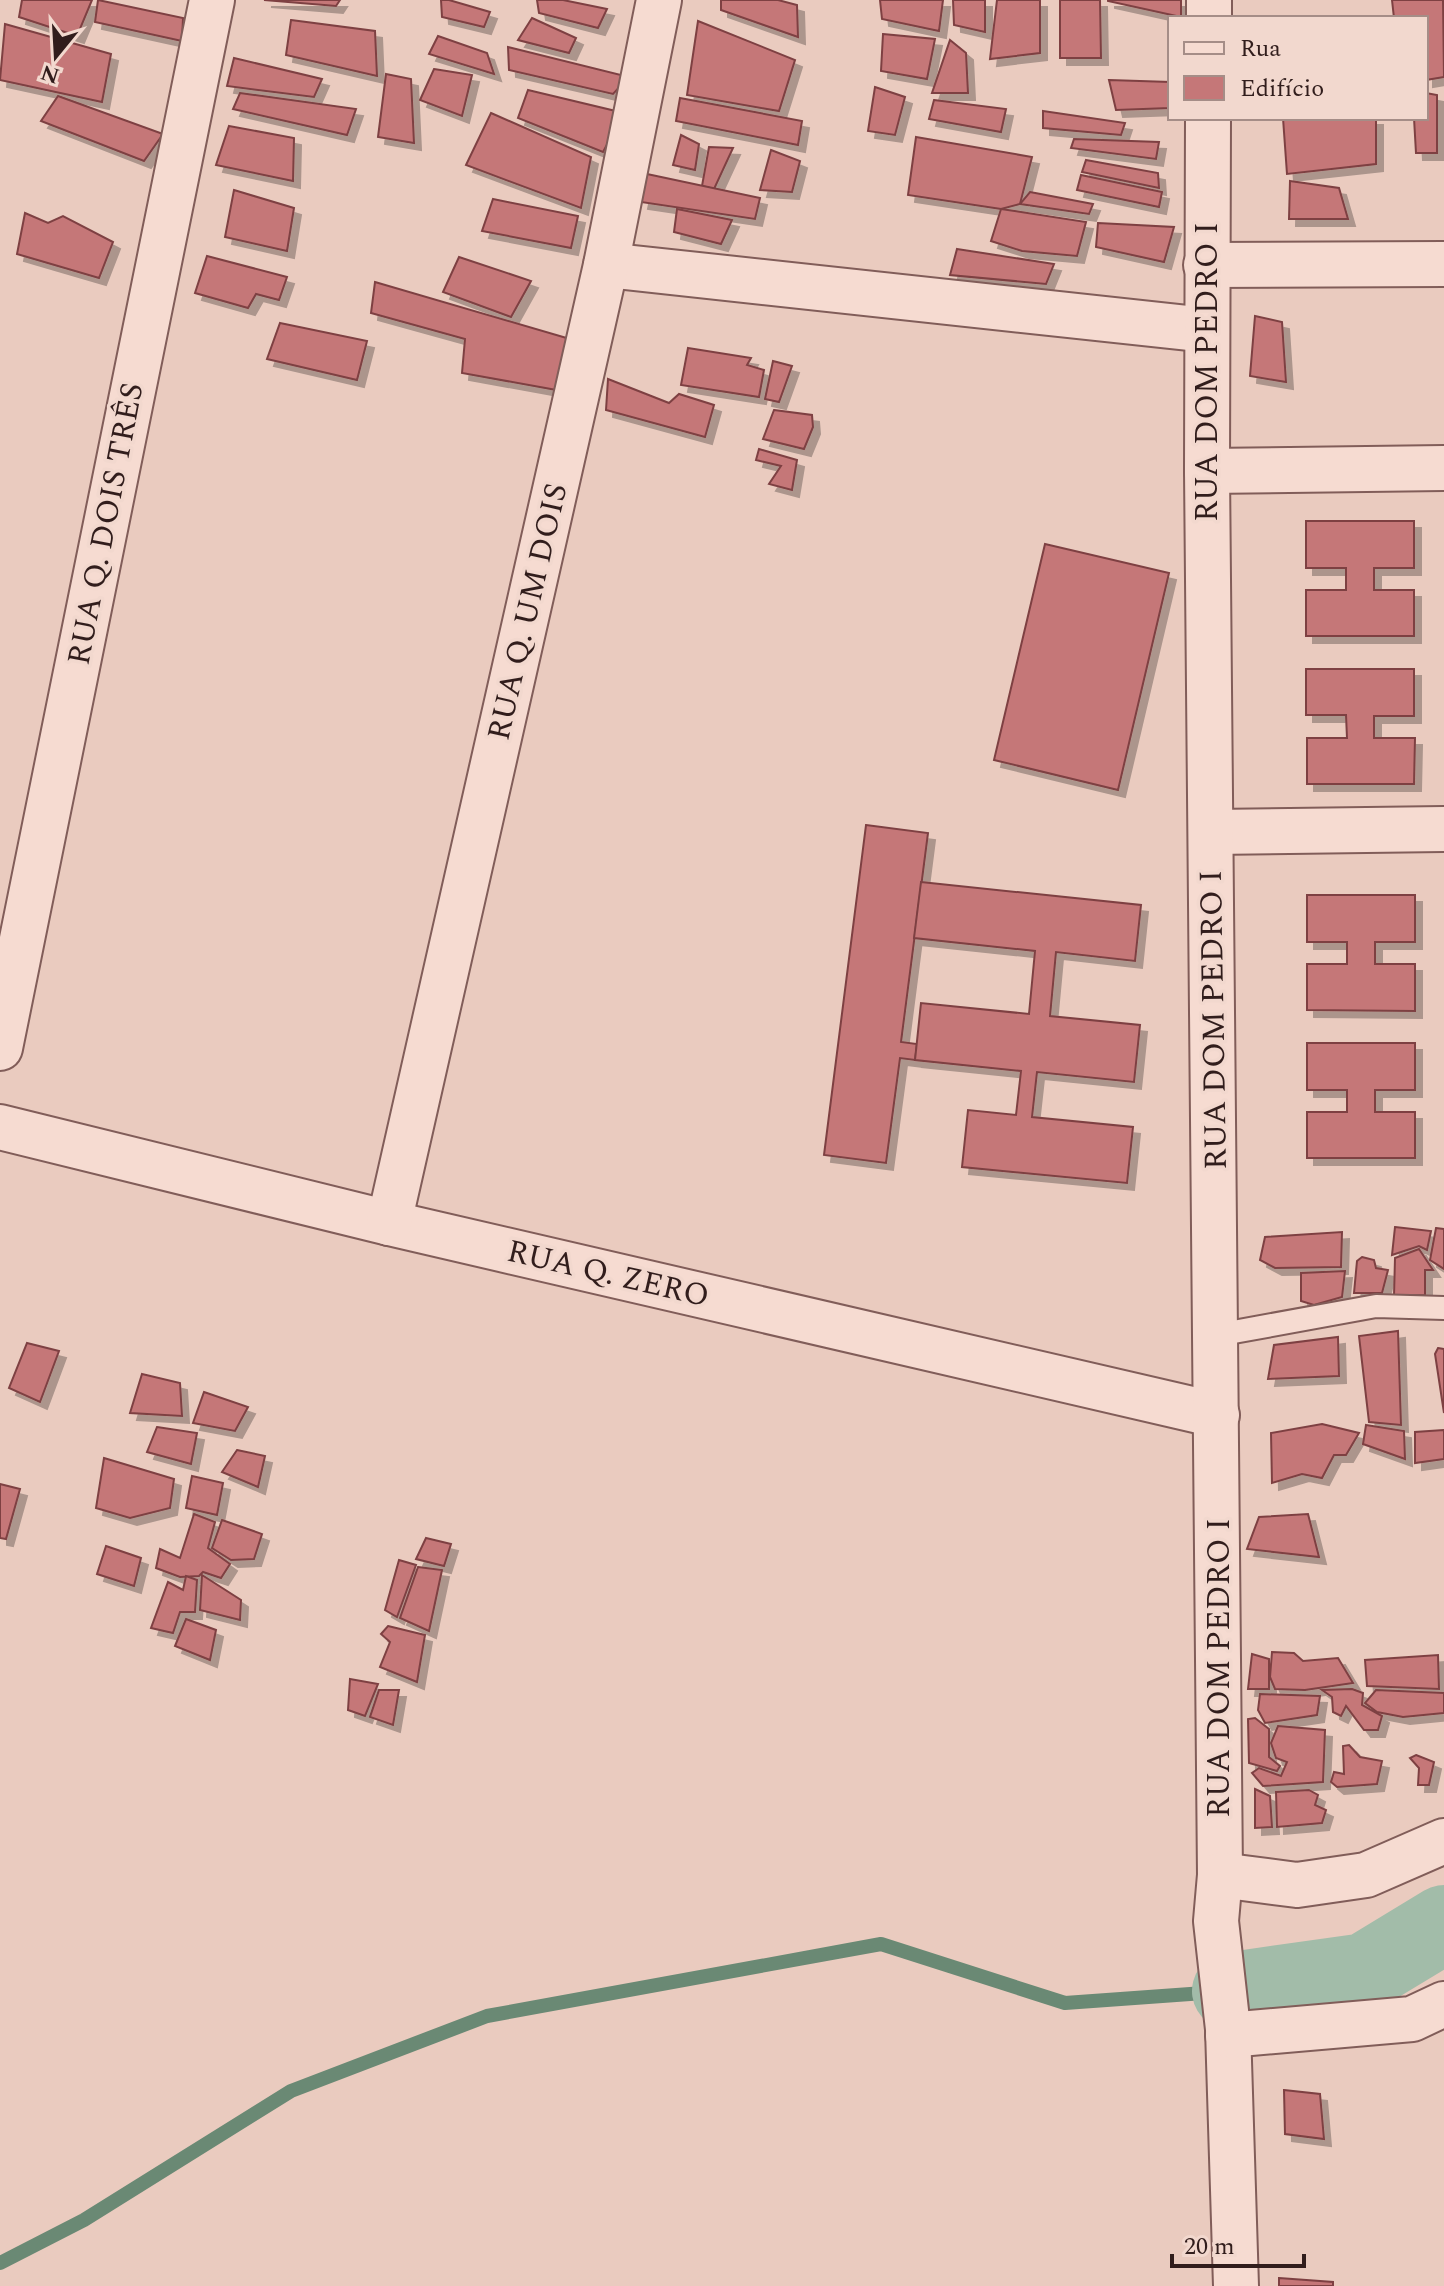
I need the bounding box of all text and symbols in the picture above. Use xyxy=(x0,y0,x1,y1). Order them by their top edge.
north arrow xyxy=(16,16,96,96)
legend xyxy=(1168,16,1428,120)
text: Rua xyxy=(1240,31,1281,67)
text: N xyxy=(37,55,64,92)
text: Edifício xyxy=(1240,71,1324,107)
street label: RUA DOM PEDRO I xyxy=(1183,222,1232,522)
street label: RUA Q. DOIS TRÊS xyxy=(55,379,157,669)
street label: RUA Q. UM DOIS xyxy=(475,479,581,745)
street label: RUA DOM PEDRO I xyxy=(1187,870,1241,1170)
street label: RUA Q. ZERO xyxy=(502,1227,714,1321)
street label: RUA DOM PEDRO I xyxy=(1195,1518,1244,1818)
scale bar xyxy=(1172,2218,1304,2268)
text: 20 m xyxy=(1184,2229,1235,2265)

